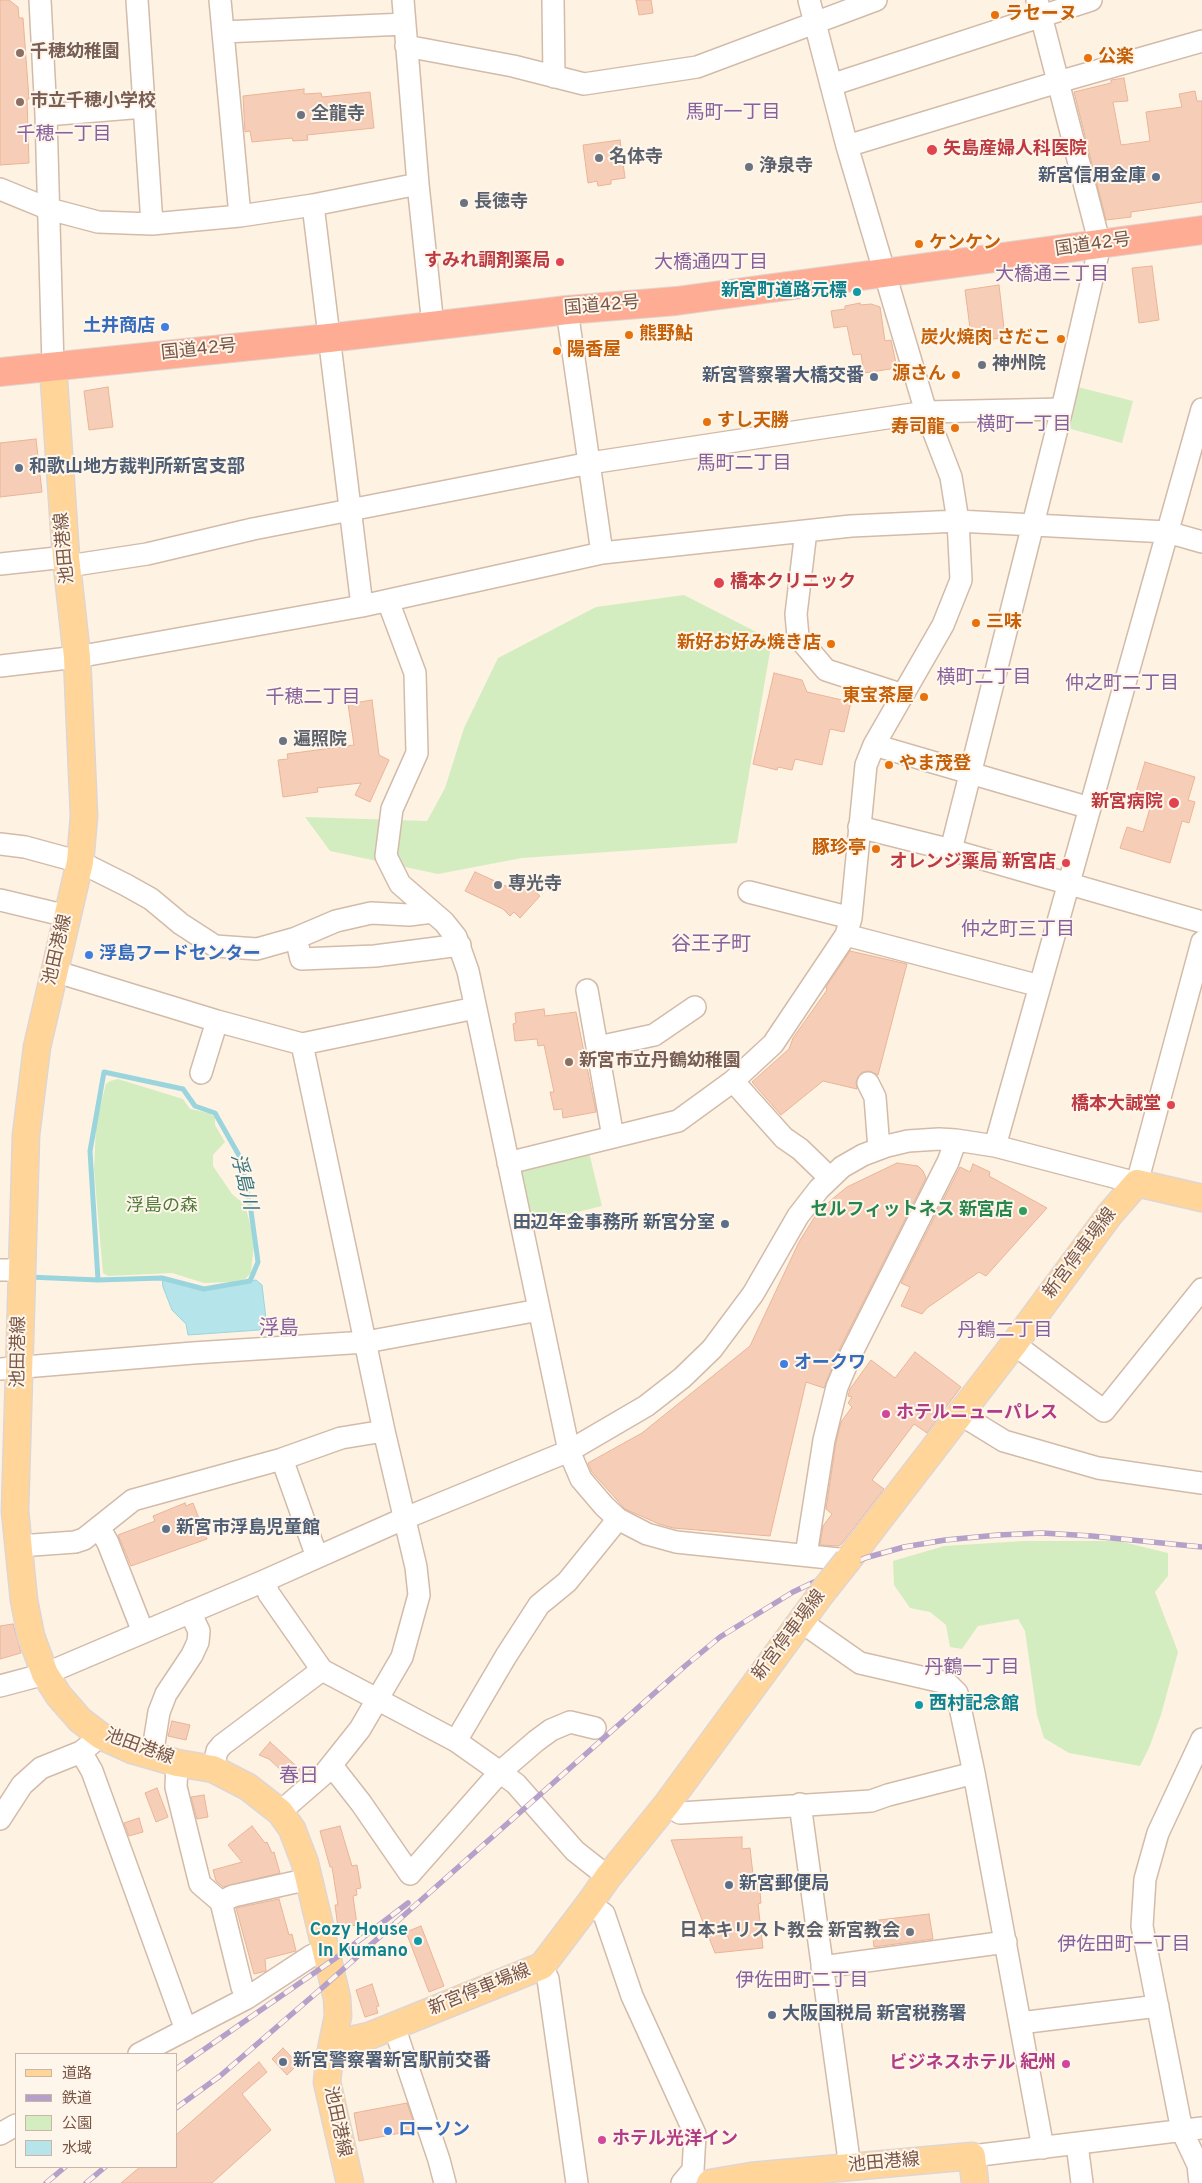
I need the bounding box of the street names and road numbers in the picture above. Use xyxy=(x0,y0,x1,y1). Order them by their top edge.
street label: 国道42号 xyxy=(1054,230,1132,262)
street label: 国道42号 xyxy=(563,293,641,321)
street label: 国道42号 xyxy=(160,336,238,366)
street label: 池田港線 xyxy=(52,511,80,585)
street label: 池田港線 xyxy=(40,912,78,988)
street label: 新宮停車場線 xyxy=(1040,1204,1122,1304)
street label: 池田港線 xyxy=(9,1316,31,1388)
street label: 新宮停車場線 xyxy=(749,1586,831,1686)
street label: 池田港線 xyxy=(101,1726,177,1770)
street label: 新宮停車場線 xyxy=(426,1961,534,2021)
street label: 池田港線 xyxy=(318,2085,354,2159)
street label: 池田港線 xyxy=(847,2150,921,2178)

